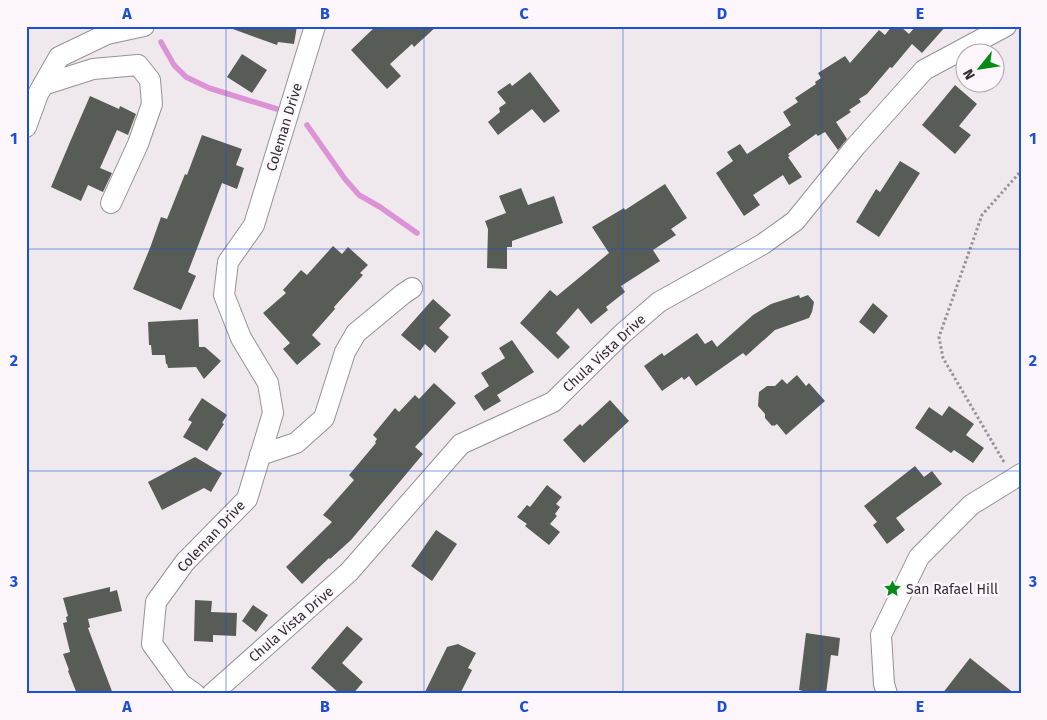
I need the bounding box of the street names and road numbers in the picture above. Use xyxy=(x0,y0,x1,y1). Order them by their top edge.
street label: Coleman Drive xyxy=(263,81,306,174)
street label: Chula Vista Drive xyxy=(559,311,649,396)
street label: Coleman Drive xyxy=(174,497,249,576)
street label: Chula Vista Drive xyxy=(245,583,337,666)

